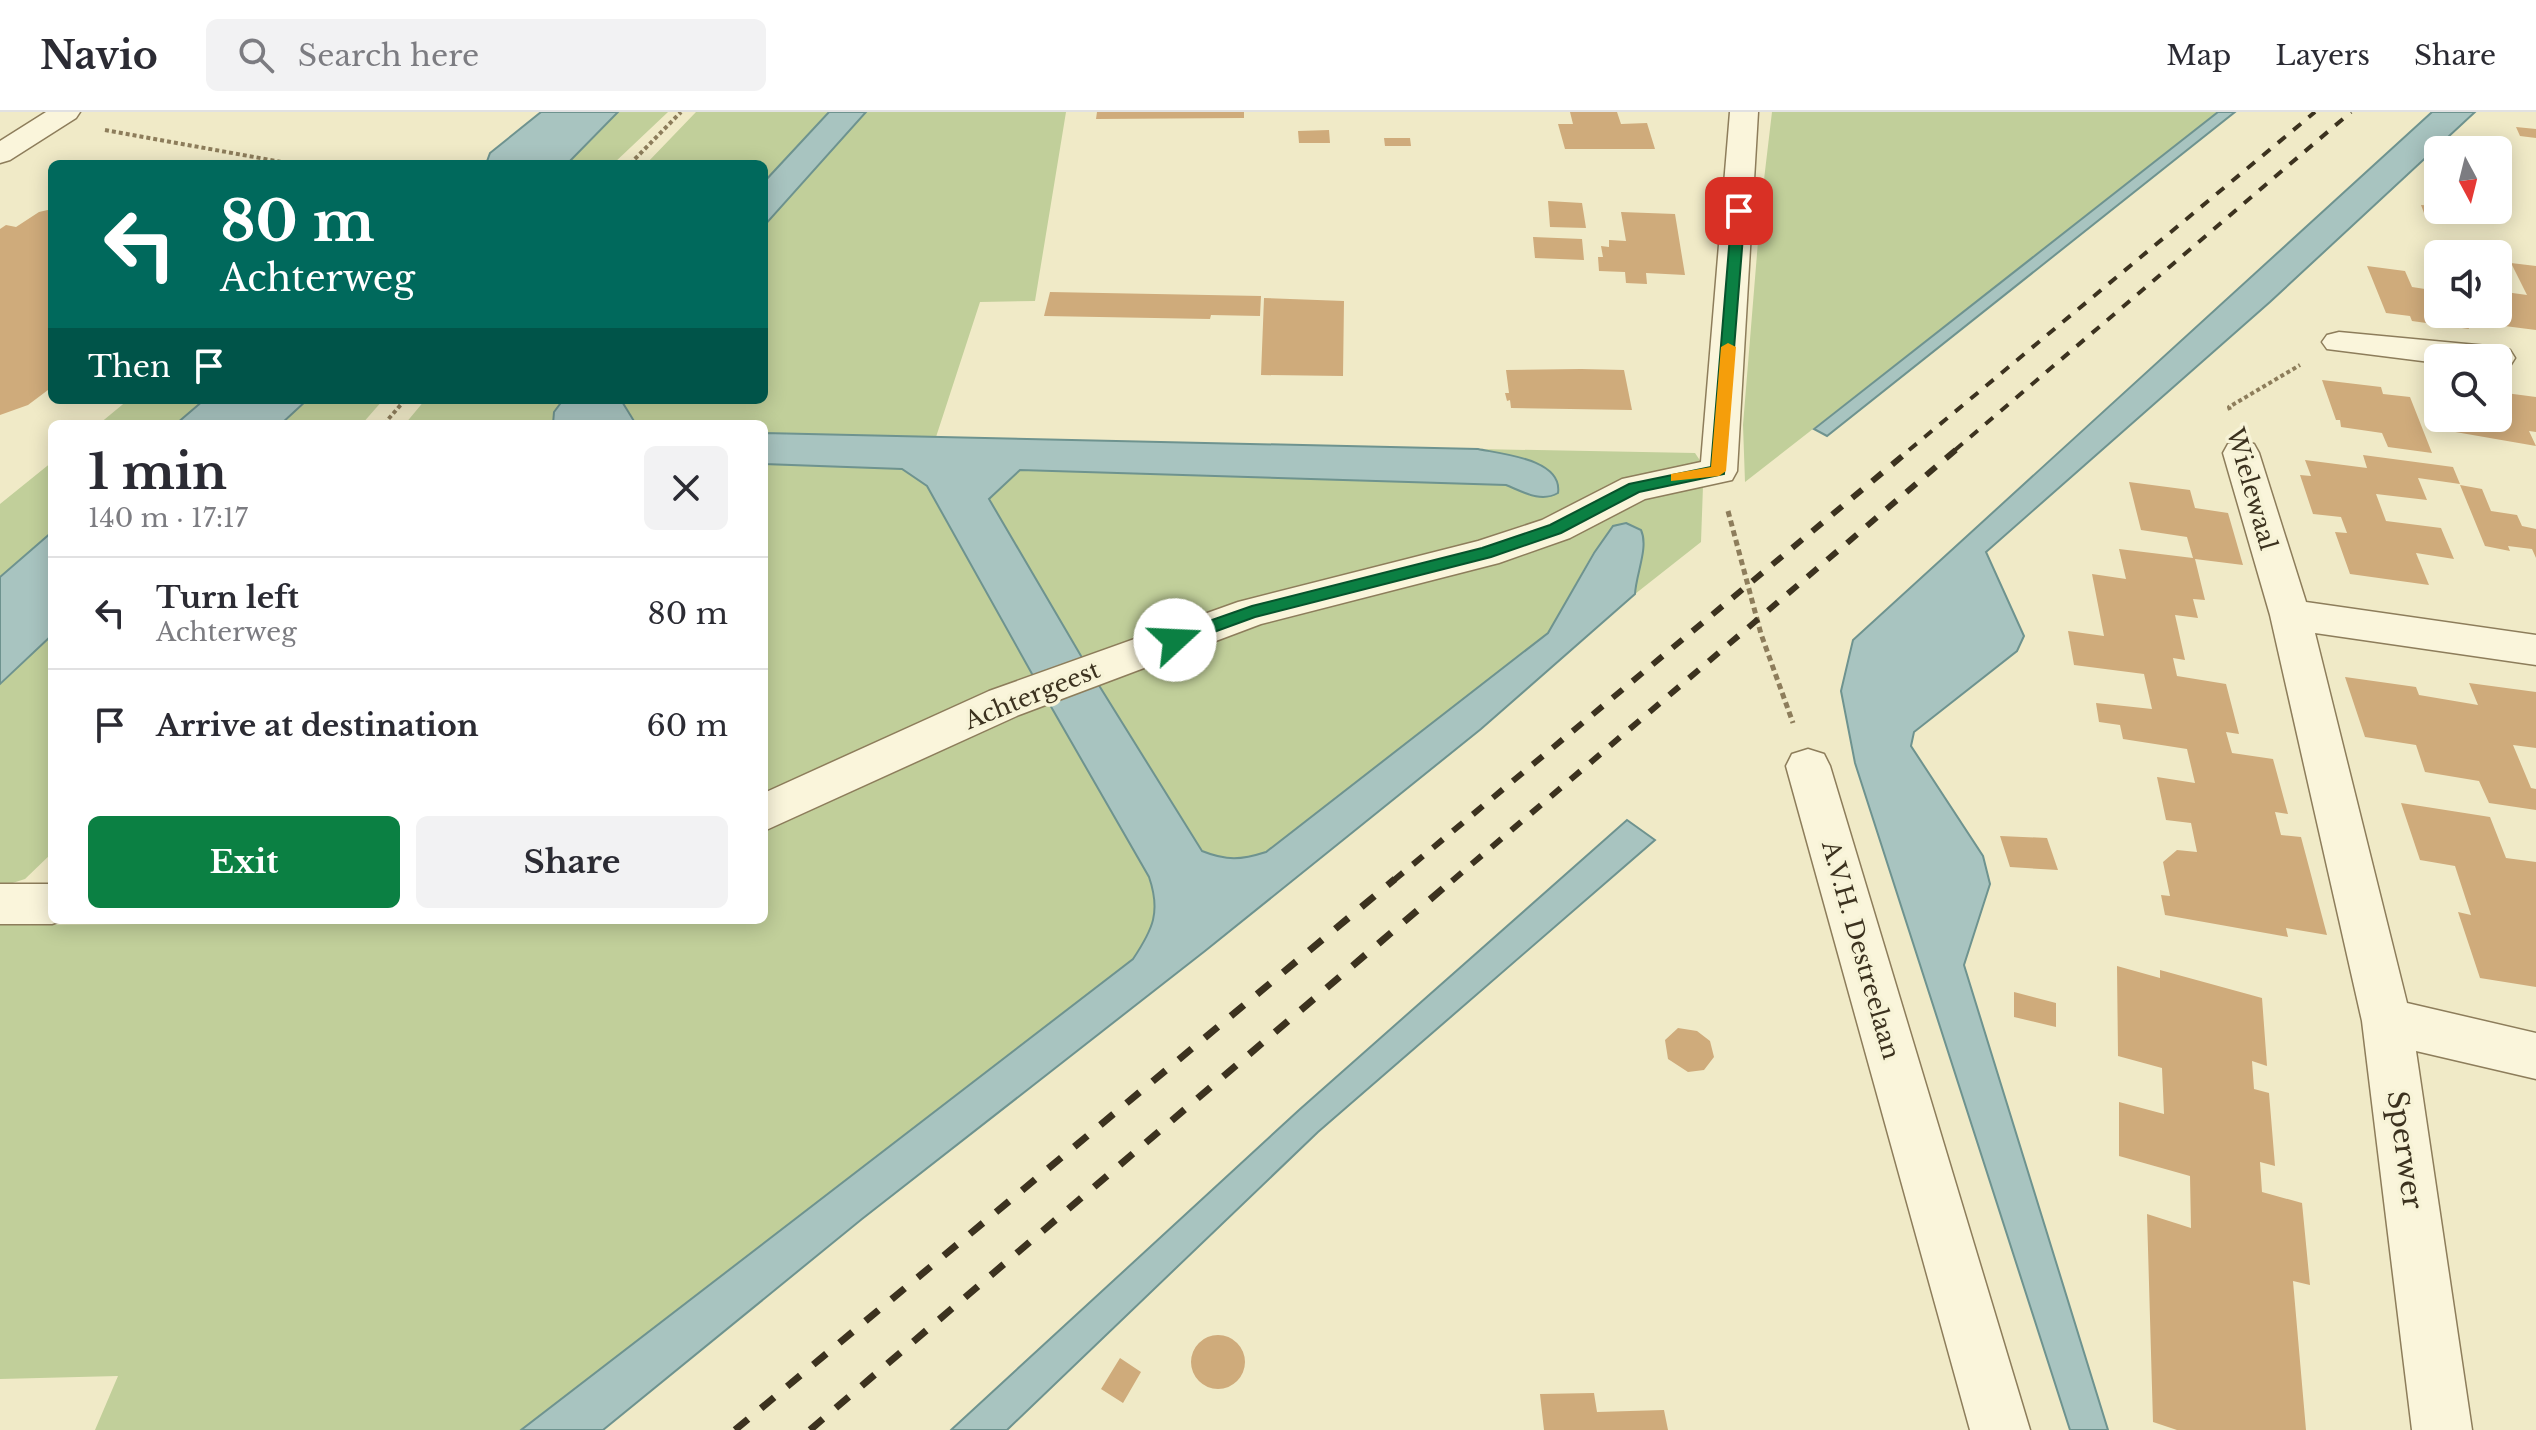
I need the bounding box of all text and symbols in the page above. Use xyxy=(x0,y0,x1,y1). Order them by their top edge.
search box xyxy=(206,19,766,91)
text: Navio xyxy=(40,32,158,79)
icon: search xyxy=(234,33,278,77)
text: Search here xyxy=(298,37,479,74)
text: Map xyxy=(2166,38,2231,73)
text: Layers xyxy=(2275,38,2370,73)
text: Share xyxy=(2414,38,2496,73)
north arrow xyxy=(2424,136,2512,224)
map controls xyxy=(2424,136,2512,432)
pin xyxy=(1705,177,1773,245)
text: 80 m xyxy=(220,187,375,256)
icon: arrive xyxy=(1717,189,1761,233)
icon: left xyxy=(88,192,192,296)
button: sound xyxy=(2424,240,2512,328)
text: Achterweg xyxy=(220,256,415,301)
icon: arrive xyxy=(187,344,231,388)
button: search xyxy=(2424,344,2512,432)
text: Then xyxy=(88,348,171,385)
street label: Wielewaal xyxy=(2220,424,2283,554)
text: 1 min xyxy=(88,442,227,502)
button: close xyxy=(644,446,728,530)
text: 140 m · 17:17 xyxy=(88,502,248,534)
text: Turn left xyxy=(156,579,299,616)
icon: left xyxy=(88,591,132,635)
text: 80 m xyxy=(648,595,728,632)
position arrow xyxy=(1133,598,1217,682)
text: Achterweg xyxy=(156,616,297,648)
street label: Achtergeest xyxy=(959,655,1104,736)
icon: arrive xyxy=(88,703,132,747)
text: Arrive at destination xyxy=(156,707,479,744)
text: 60 m xyxy=(646,707,728,744)
button: Exit xyxy=(88,816,400,908)
button: Share xyxy=(416,816,728,908)
street label: A.V.H. Destreelaan xyxy=(1816,836,1906,1063)
street label: Sperwer xyxy=(2379,1089,2431,1212)

